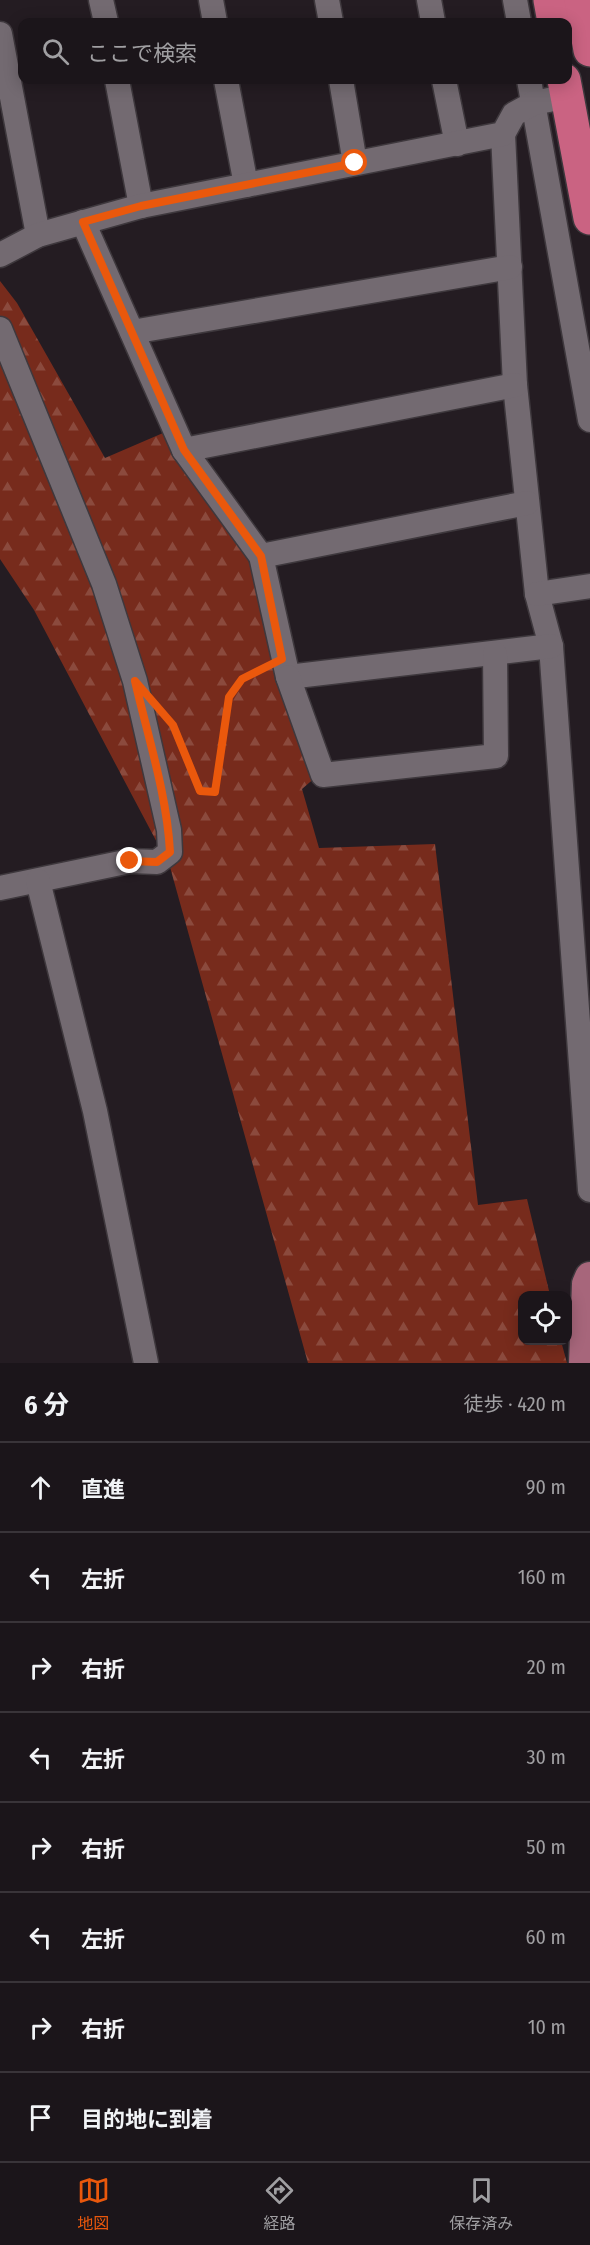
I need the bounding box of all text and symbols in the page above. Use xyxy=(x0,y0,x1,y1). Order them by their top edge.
search box xyxy=(18,18,572,84)
icon: search xyxy=(39,35,72,68)
text: ここで検索 xyxy=(87,40,197,67)
route start xyxy=(341,149,367,175)
route end xyxy=(116,847,142,873)
map controls xyxy=(518,1291,572,1345)
button: locate xyxy=(518,1291,572,1345)
text: 6 分 xyxy=(24,1390,69,1421)
text: 徒歩 · 420 m xyxy=(464,1392,566,1416)
icon: ahead xyxy=(24,1471,57,1504)
text: 90 m xyxy=(526,1475,566,1499)
text: 直進 xyxy=(81,1476,125,1503)
icon: left xyxy=(24,1561,57,1594)
text: 160 m xyxy=(518,1565,566,1589)
text: 左折 xyxy=(81,1566,125,1593)
icon: right xyxy=(24,1651,57,1684)
text: 20 m xyxy=(527,1655,566,1679)
text: 右折 xyxy=(81,1656,125,1683)
icon: left xyxy=(24,1741,57,1774)
text: 30 m xyxy=(526,1745,566,1769)
text: 左折 xyxy=(81,1746,125,1773)
icon: right xyxy=(24,1831,57,1864)
text: 50 m xyxy=(526,1835,566,1859)
text: 右折 xyxy=(81,1836,125,1863)
icon: left xyxy=(24,1921,57,1954)
text: 60 m xyxy=(526,1925,566,1949)
text: 左折 xyxy=(81,1926,125,1953)
icon: right xyxy=(24,2011,57,2044)
text: 10 m xyxy=(528,2015,566,2039)
text: 右折 xyxy=(81,2016,125,2043)
icon: arrive xyxy=(24,2101,57,2134)
text: 目的地に到着 xyxy=(81,2106,213,2133)
tab: 地図 xyxy=(77,2174,110,2234)
tab: 経路 xyxy=(263,2174,296,2234)
tab: 保存済み xyxy=(449,2174,513,2234)

